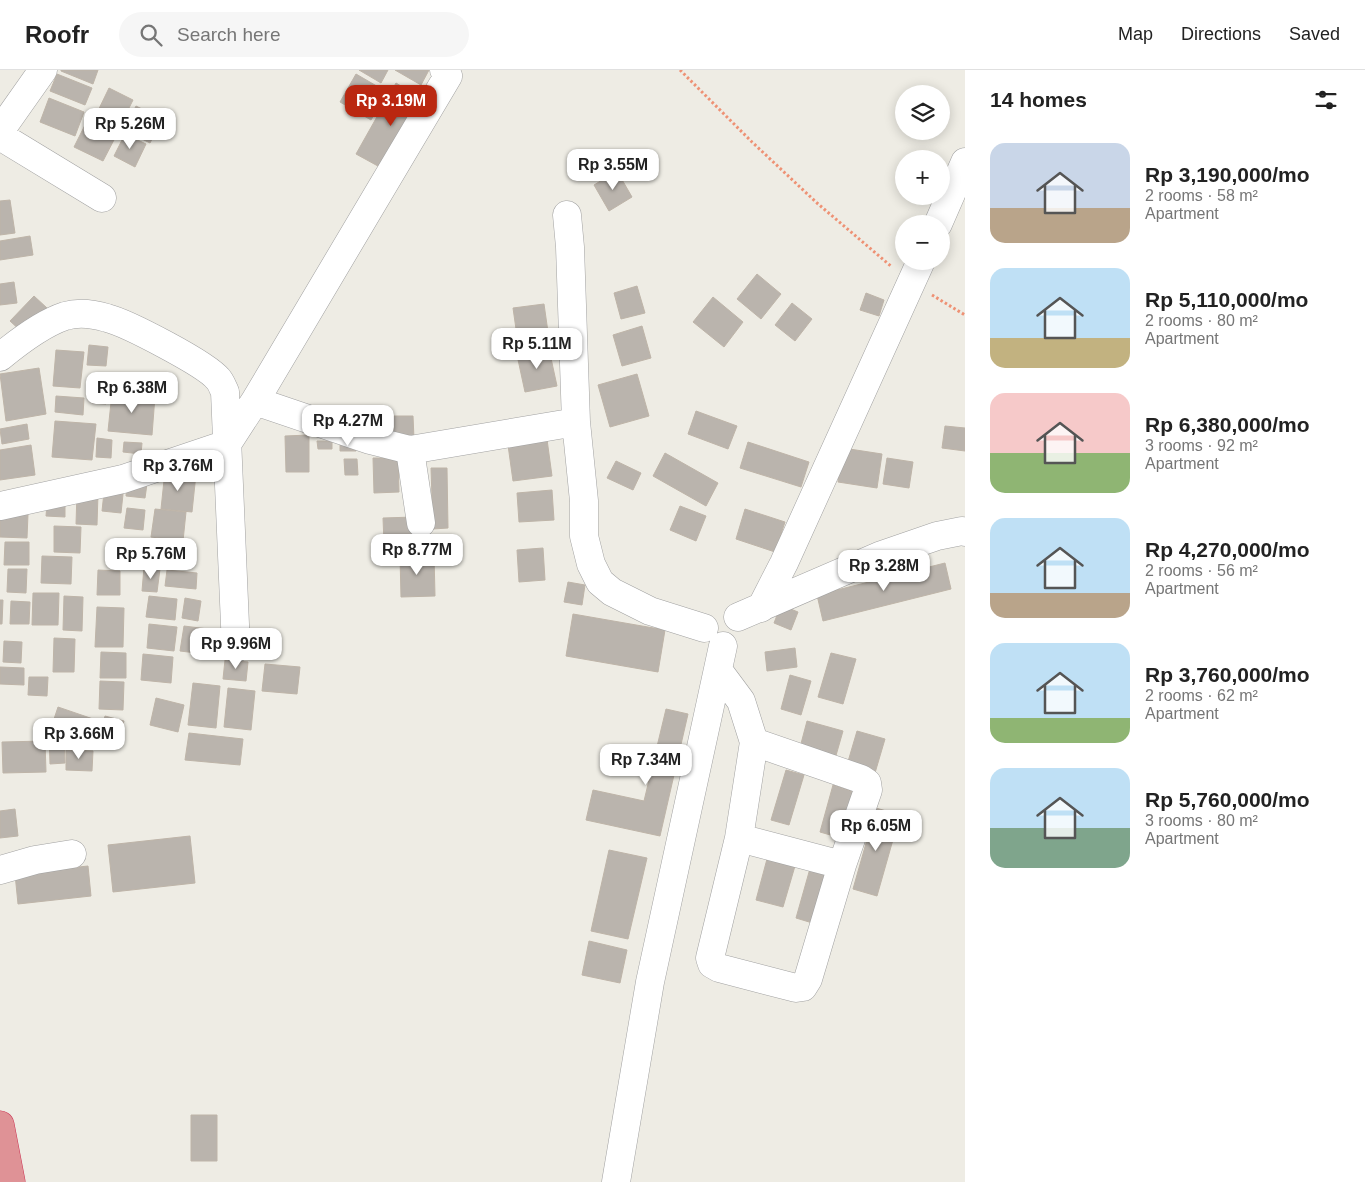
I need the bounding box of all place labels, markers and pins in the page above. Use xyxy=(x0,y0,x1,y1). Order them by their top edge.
pin: Rp 3.19M xyxy=(339,85,443,127)
pin: Rp 5.26M xyxy=(78,108,182,150)
pin: Rp 3.55M xyxy=(561,148,665,191)
pin: Rp 5.11M xyxy=(485,328,589,370)
pin: Rp 6.38M xyxy=(80,372,184,414)
pin: Rp 4.27M xyxy=(296,404,400,447)
pin: Rp 3.76M xyxy=(126,450,230,492)
pin: Rp 8.77M xyxy=(365,534,469,576)
pin: Rp 5.76M xyxy=(99,538,203,580)
pin: Rp 3.28M xyxy=(832,550,936,592)
pin: Rp 9.96M xyxy=(184,628,288,670)
pin: Rp 3.66M xyxy=(27,718,131,760)
pin: Rp 7.34M xyxy=(594,744,698,786)
pin: Rp 6.05M xyxy=(824,810,928,852)

